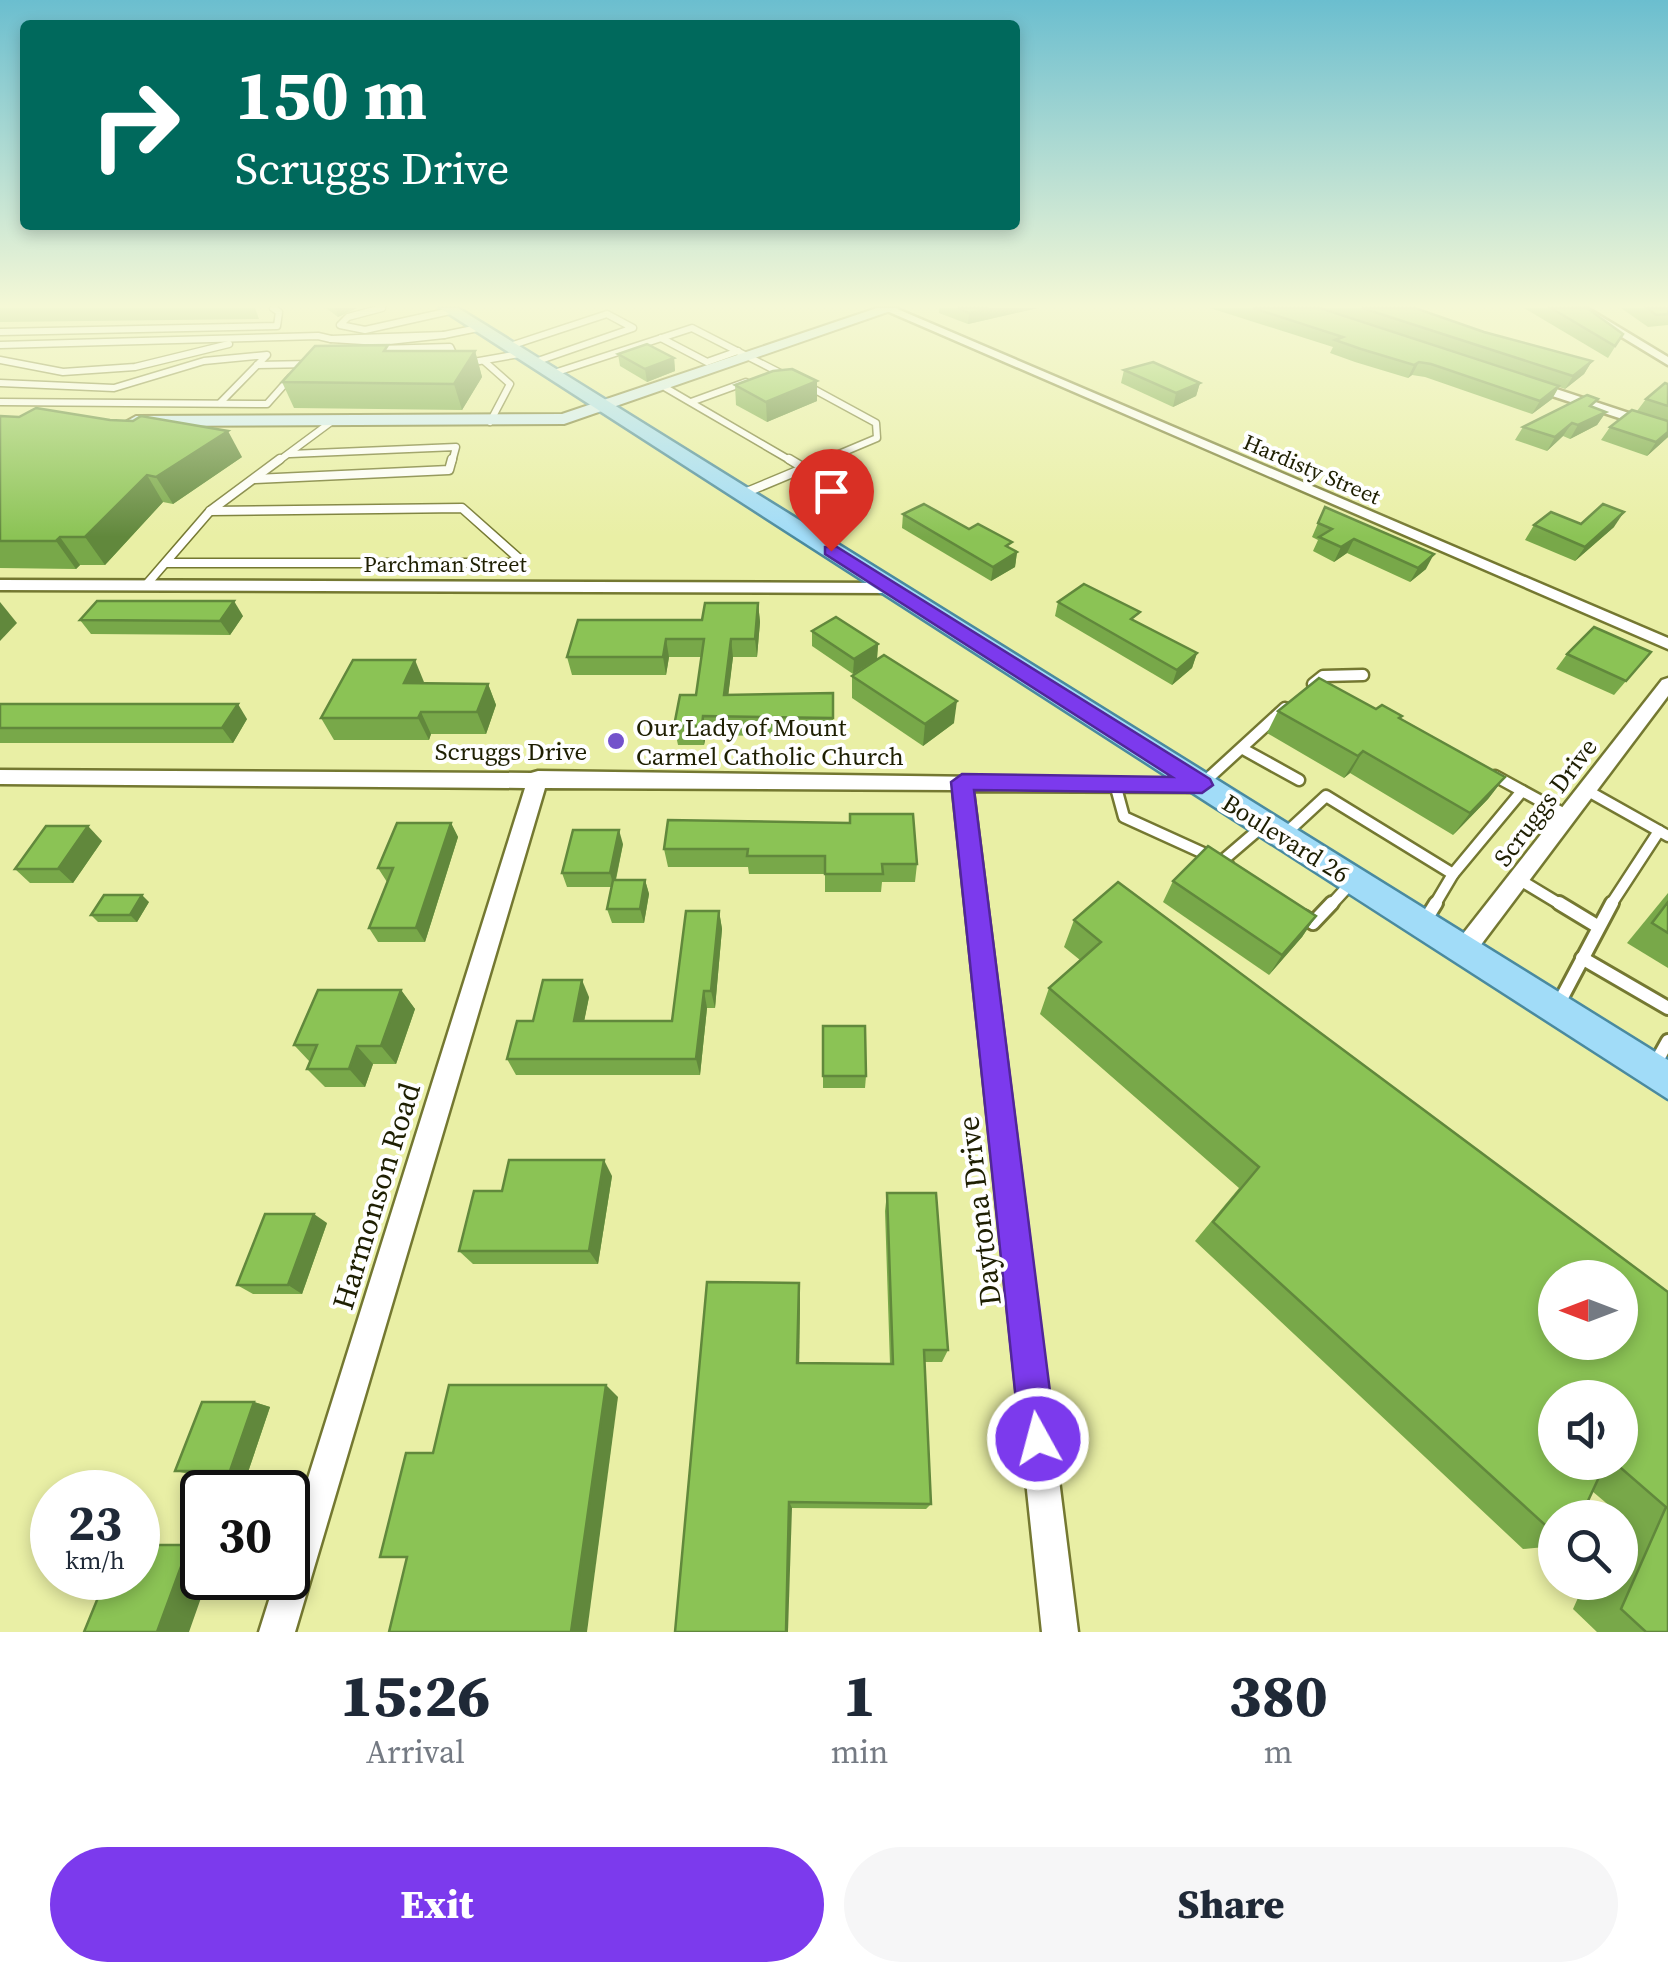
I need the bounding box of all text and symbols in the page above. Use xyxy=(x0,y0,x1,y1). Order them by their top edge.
text: 150 m xyxy=(235,46,427,142)
icon: right xyxy=(70,60,200,190)
text: Scruggs Drive xyxy=(235,137,510,199)
street label: Hardisty Street xyxy=(1239,427,1386,512)
pin xyxy=(789,449,874,552)
icon: arrive xyxy=(804,464,859,519)
street label: Parchman Street xyxy=(363,549,527,579)
place label: Our Lady of Mount Carmel Catholic Church xyxy=(636,710,904,773)
marker: Our Lady of Mount Carmel Catholic Church xyxy=(605,730,627,752)
street label: Scruggs Drive xyxy=(1486,731,1604,873)
street label: Scruggs Drive xyxy=(435,734,587,768)
street label: Boulevard 26 xyxy=(1216,785,1356,891)
street label: Harmonson Road xyxy=(322,1078,430,1314)
street label: Daytona Drive xyxy=(947,1114,1011,1308)
north arrow xyxy=(1538,1260,1638,1360)
map controls xyxy=(1538,1260,1638,1600)
button: sound xyxy=(1538,1380,1638,1480)
position arrow xyxy=(986,1387,1090,1491)
speed limit sign: 30 xyxy=(180,1470,310,1600)
text: 23 xyxy=(68,1488,122,1557)
button: search xyxy=(1538,1500,1638,1600)
text: km/h xyxy=(65,1543,125,1577)
text: 15:26 xyxy=(340,1654,490,1736)
text: 1 xyxy=(843,1654,876,1736)
text: 380 xyxy=(1229,1654,1328,1736)
text: Arrival xyxy=(366,1730,465,1774)
text: min xyxy=(831,1730,888,1774)
text: m xyxy=(1264,1730,1293,1774)
button: Exit xyxy=(50,1847,824,1962)
button: Share xyxy=(844,1847,1618,1962)

